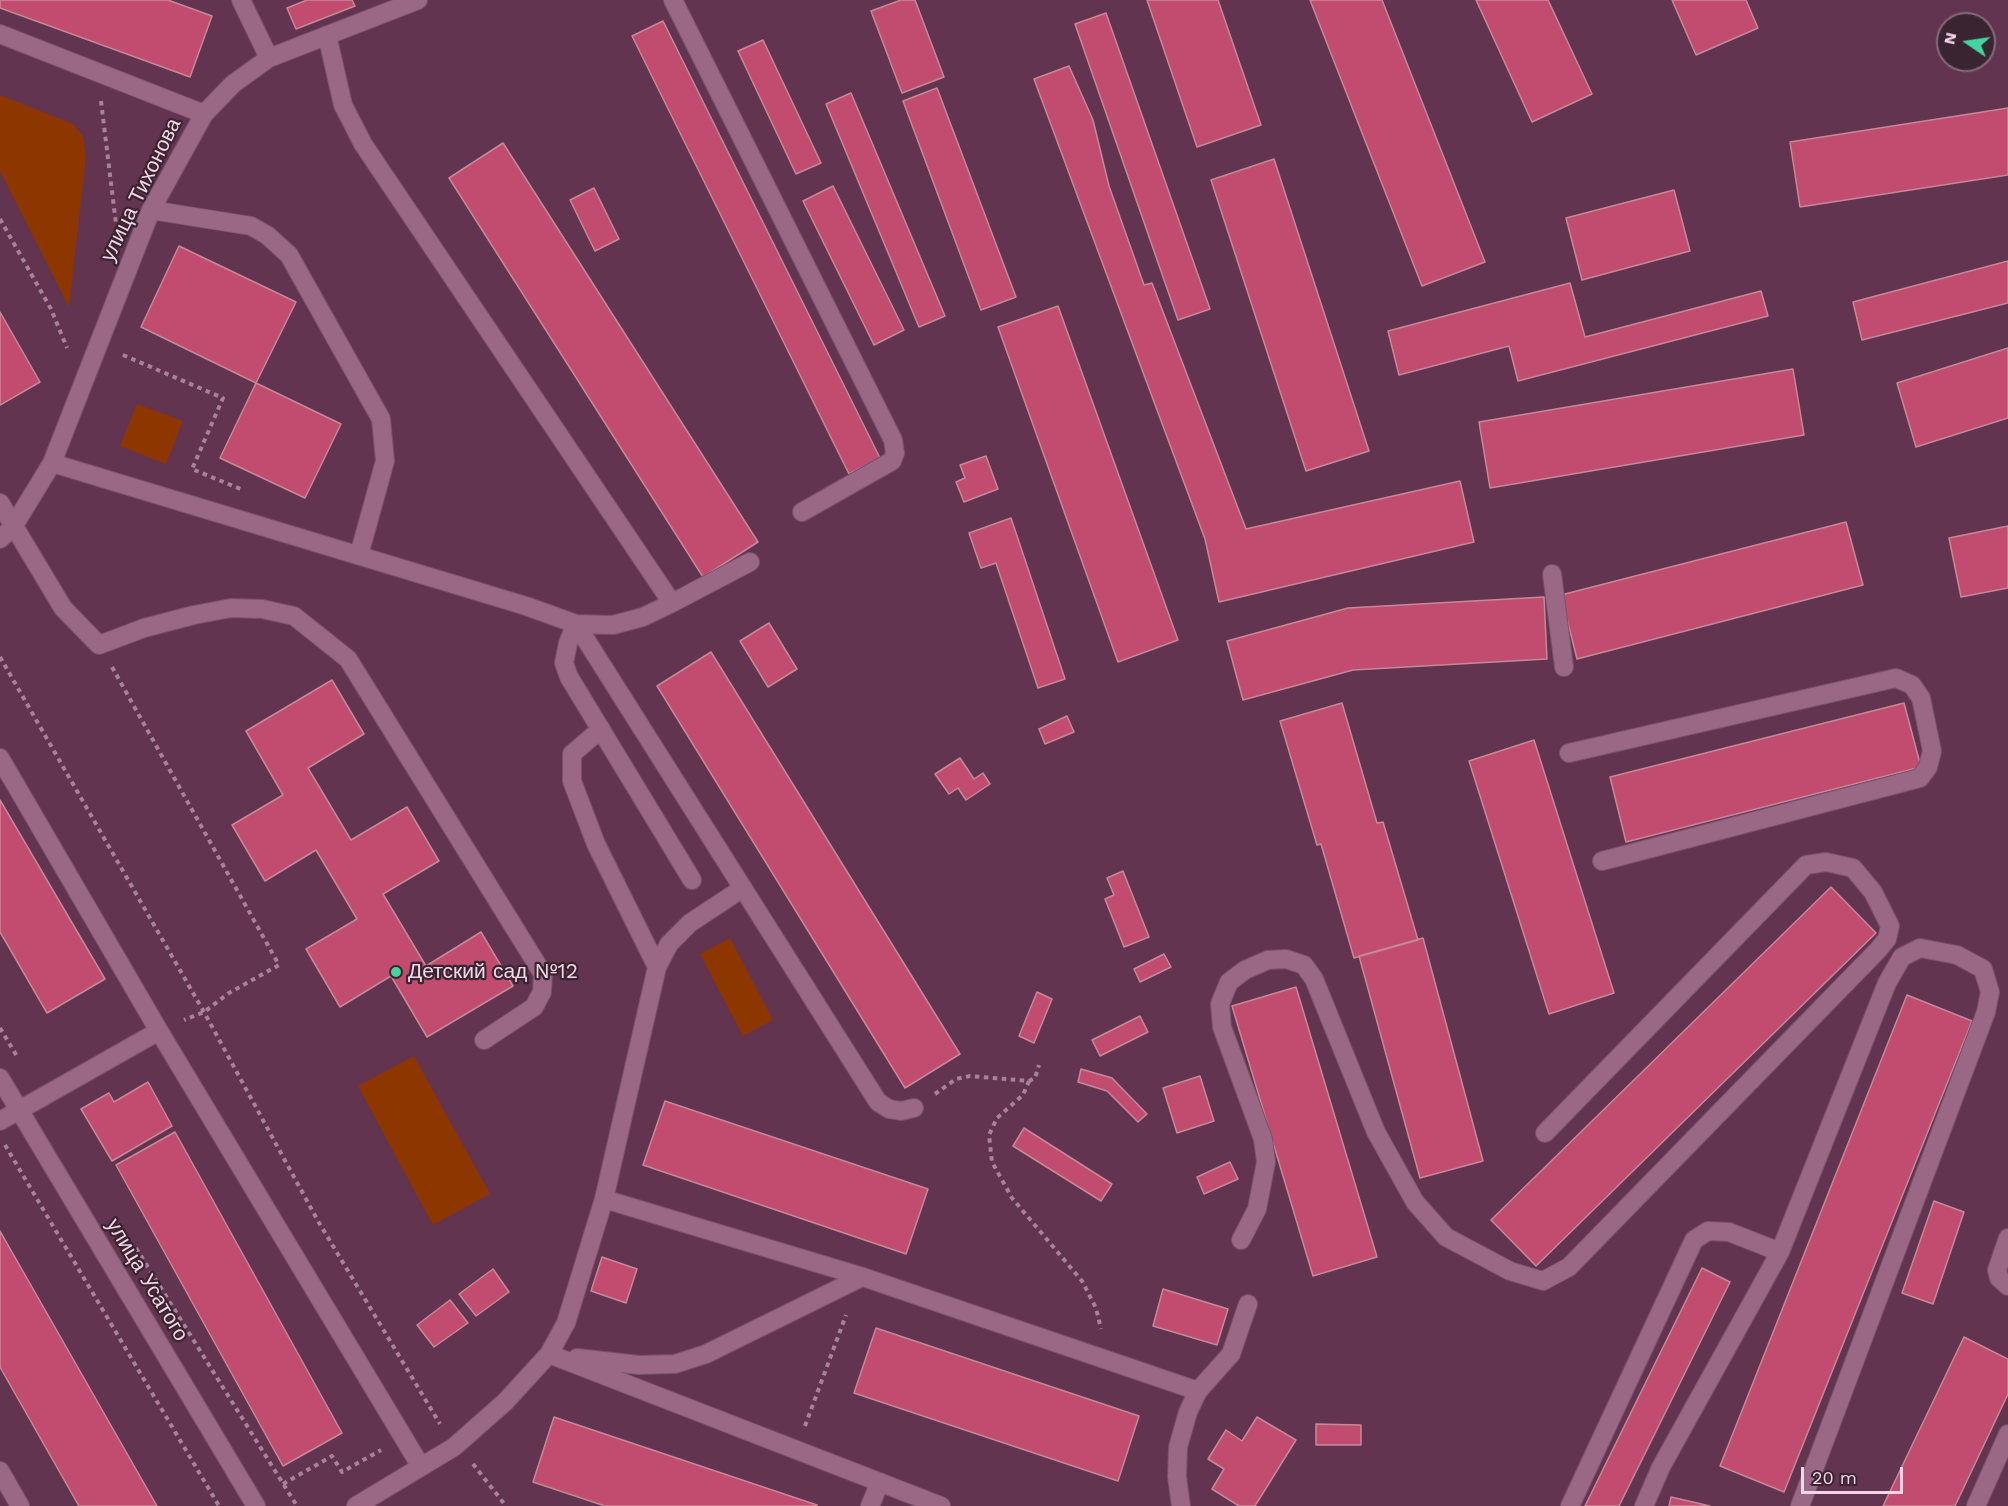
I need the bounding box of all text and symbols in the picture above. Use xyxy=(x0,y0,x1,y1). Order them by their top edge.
north arrow xyxy=(1936,12,1996,72)
text: N xyxy=(1939,30,1961,46)
street label: улица Тихонова xyxy=(95,114,187,266)
place label: Детский сад №12 xyxy=(408,959,578,985)
marker: Детский сад №12 xyxy=(389,965,403,979)
street label: улица Усатого xyxy=(101,1214,193,1346)
scale bar xyxy=(1804,1455,1906,1493)
text: 20 m xyxy=(1812,1467,1857,1488)

